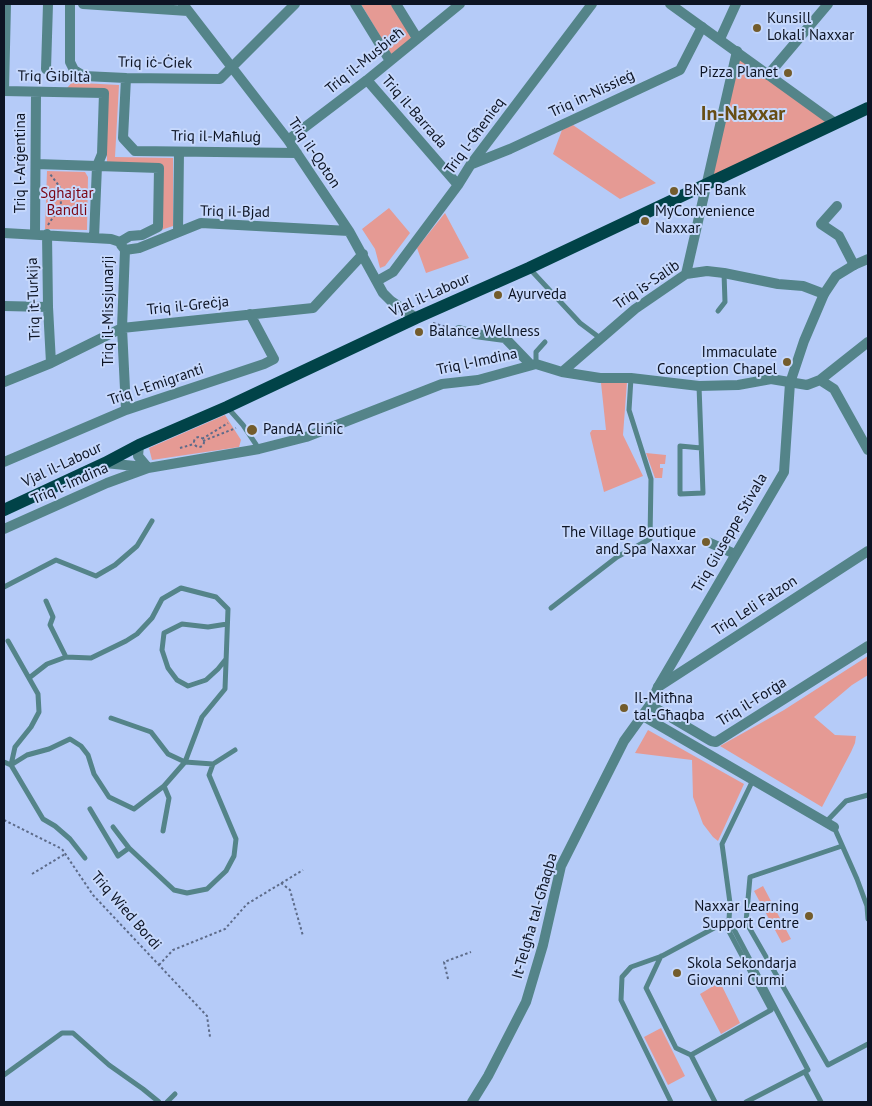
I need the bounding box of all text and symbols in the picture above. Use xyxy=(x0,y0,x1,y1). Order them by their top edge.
place label: Kunsill Lokali Naxxar xyxy=(767,10,854,45)
marker: Kunsill Lokali Naxxar xyxy=(751,22,763,34)
street label: Triq il-Musbieħ xyxy=(322,24,408,98)
street label: Triq iċ-Ċiek xyxy=(118,53,192,73)
place label: Pizza Planet xyxy=(700,64,778,82)
street label: Triq in-Nissieġ xyxy=(546,66,638,122)
street label: Triq Ġibiltà xyxy=(18,67,90,87)
marker: Pizza Planet xyxy=(782,67,794,79)
street label: Triq il-Barrada xyxy=(377,72,451,152)
street label: Triq l-Għenieq xyxy=(441,94,509,178)
district label: In-Naxxar xyxy=(701,102,785,126)
street label: Triq l-Arġentina xyxy=(12,113,30,213)
street label: Triq il-Qoton xyxy=(284,114,344,192)
street label: Triq il-Maħluġ xyxy=(171,127,261,147)
place label: BNF Bank xyxy=(684,182,746,200)
park label: Sghajtar Bandli xyxy=(40,185,94,220)
marker: BNF Bank xyxy=(668,185,680,197)
street label: Triq il-Bjad xyxy=(200,202,270,222)
place label: MyConvenience Naxxar xyxy=(655,203,755,238)
marker: MyConvenience Naxxar xyxy=(639,215,651,227)
street label: Triq il-Missjunarji xyxy=(100,255,118,367)
street label: Triq is-Salib xyxy=(611,256,683,314)
street label: Triq it-Turkija xyxy=(24,257,44,341)
street label: Vjal il-Labour xyxy=(387,269,473,321)
place label: Ayurveda xyxy=(508,286,567,304)
marker: Ayurveda xyxy=(492,289,504,301)
street label: Triq il-Greċja xyxy=(146,293,230,319)
place label: Balance Wellness xyxy=(429,323,540,341)
marker: Balance Wellness xyxy=(413,326,425,338)
place label: Immaculate Conception Chapel xyxy=(657,344,777,379)
street label: Triq l-Imdina xyxy=(435,345,519,379)
marker: Immaculate Conception Chapel xyxy=(781,356,793,368)
street label: Triq l-Emigranti xyxy=(106,360,206,410)
place label: PandA Clinic xyxy=(263,421,343,439)
marker: PandA Clinic xyxy=(245,423,259,437)
street label: Vjal il-Labour xyxy=(19,439,105,491)
street label: Triq l-Imdina xyxy=(29,459,111,509)
street label: Triq Giuseppe Stivala xyxy=(689,470,771,596)
place label: The Village Boutique and Spa Naxxar xyxy=(562,524,696,559)
marker: The Village Boutique and Spa Naxxar xyxy=(700,536,712,548)
street label: Triq Leli Falzon xyxy=(709,572,801,640)
street label: Triq il-Forġa xyxy=(714,674,790,730)
place label: Il-Mitħna tal-Għaqba xyxy=(634,690,705,725)
marker: Il-Mitħna tal-Għaqba xyxy=(618,702,630,714)
street label: It-Telgħa tal-Għaqba xyxy=(508,851,562,981)
street label: Triq Wied Bordi xyxy=(87,868,165,954)
place label: Naxxar Learning Support Centre xyxy=(694,898,799,933)
marker: Naxxar Learning Support Centre xyxy=(803,910,815,922)
place label: Skola Sekondarja Giovanni Curmi xyxy=(687,955,797,990)
marker: Skola Sekondarja Giovanni Curmi xyxy=(671,967,683,979)

